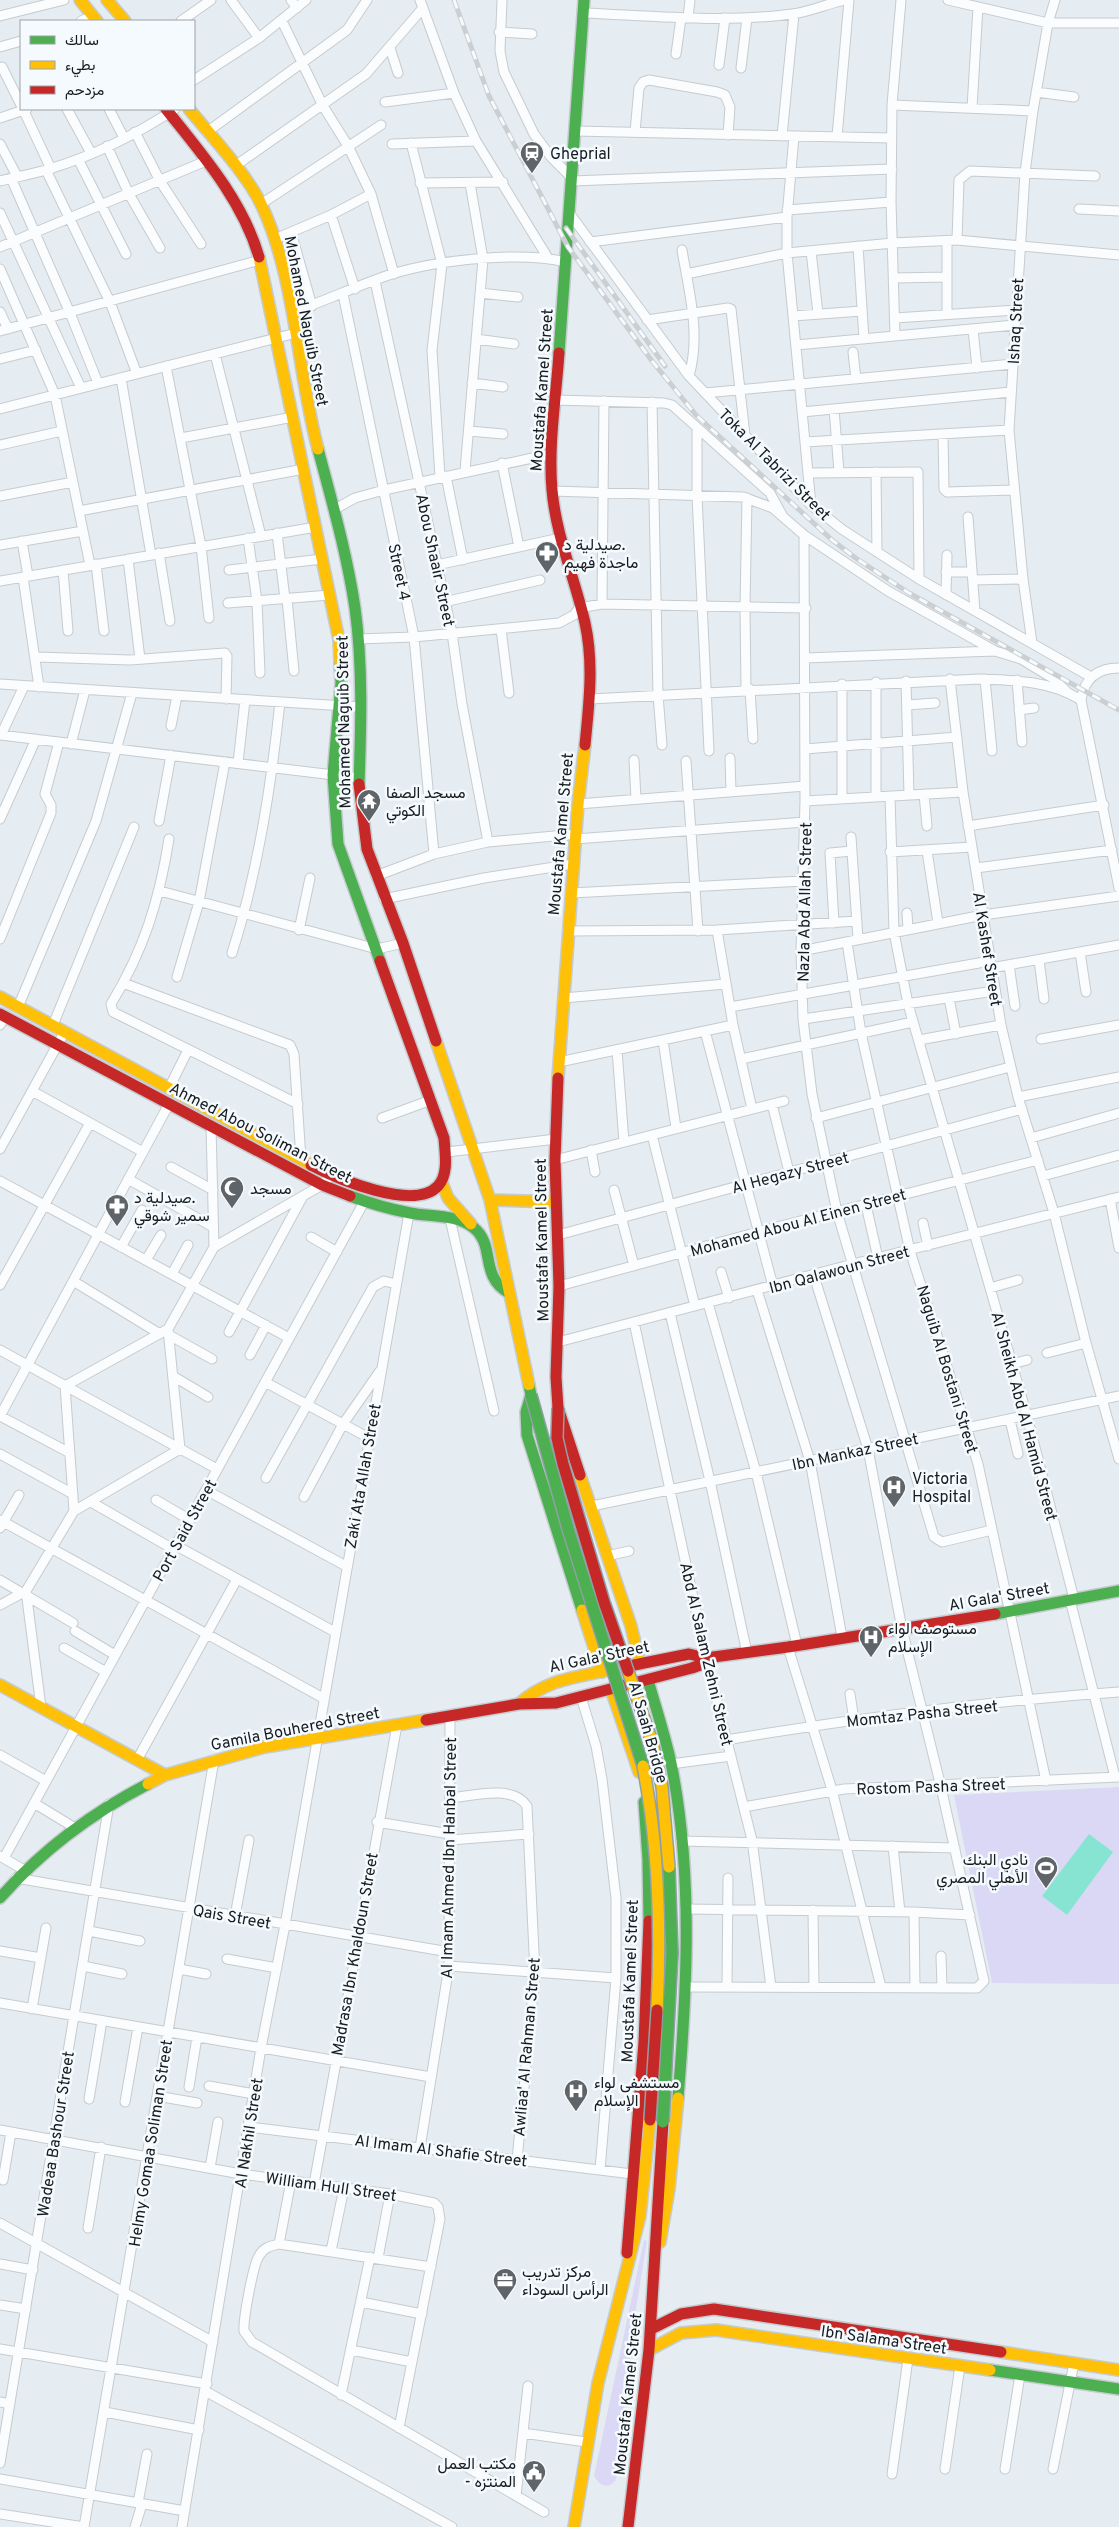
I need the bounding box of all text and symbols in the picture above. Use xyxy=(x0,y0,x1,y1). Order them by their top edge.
legend xyxy=(20,20,195,110)
text: سالك xyxy=(65,32,99,51)
text: بطيء xyxy=(65,57,95,78)
text: مزدحم xyxy=(65,82,104,101)
station icon: Gheprial xyxy=(519,140,545,174)
place label: Gheprial xyxy=(550,145,611,165)
street label: Mohamed Naguib Street xyxy=(279,234,331,408)
street label: Ishaq Street xyxy=(1005,277,1029,365)
street label: Moustafa Kamel Street xyxy=(527,308,559,472)
street label: Toka Al Tabrizi Street xyxy=(713,405,834,526)
street label: Abou Shaair Street xyxy=(410,492,458,629)
place label: صيدلية د. ماجدة فهيم xyxy=(564,536,638,574)
pharmacy icon: صيدلية د. ماجدة فهيم xyxy=(534,540,560,574)
street label: Street 4 xyxy=(382,542,414,603)
street label: Mohamed Naguib Street xyxy=(333,635,357,809)
street label: Moustafa Kamel Street xyxy=(545,752,579,916)
place label: مسجد الصفا الكوتي xyxy=(386,784,465,824)
temple icon: مسجد الصفا الكوتي xyxy=(356,788,382,822)
street label: Nazla Abd Allah Street xyxy=(795,822,817,982)
street label: Al Kashef Street xyxy=(967,891,1005,1008)
street label: Ahmed Abou Soliman Street xyxy=(165,1079,355,1189)
street label: Al Hegazy Street xyxy=(730,1149,851,1199)
street label: Moustafa Kamel Street xyxy=(532,1158,554,1322)
mosque icon: مسجد xyxy=(219,1175,245,1209)
place label: مسجد xyxy=(250,1180,291,1200)
street label: Mohamed Abou Al Einen Street xyxy=(688,1185,909,1262)
place label: صيدلية د. سمير شوقي xyxy=(134,1189,210,1229)
pharmacy icon: صيدلية د. سمير شوقي xyxy=(104,1193,130,1227)
street label: Ibn Qalawoun Street xyxy=(767,1243,912,1299)
street label: Naguib Al Bostani Street xyxy=(911,1283,981,1456)
street label: Al Sheikh Abd Al Hamid Street xyxy=(985,1310,1061,1523)
street label: Zaki Ata Allah Street xyxy=(341,1402,387,1550)
street label: Ibn Mankaz Street xyxy=(790,1430,920,1476)
place label: Victoria Hospital xyxy=(912,1470,971,1508)
hospital icon: Victoria Hospital xyxy=(881,1474,907,1508)
street label: Port Said Street xyxy=(149,1476,222,1586)
street label: Abd Al Salam Zehni Street xyxy=(674,1561,736,1748)
street label: Al Gala' Street xyxy=(947,1579,1051,1617)
place label: مستوصف لواء الإسلام xyxy=(888,1620,977,1658)
hospital icon: مستوصف لواء الإسلام xyxy=(858,1624,884,1658)
street label: Al Gala' Street xyxy=(547,1638,651,1678)
street label: Al Saah Bridge xyxy=(623,1679,671,1786)
street label: Momtaz Pasha Street xyxy=(845,1697,999,1733)
street label: Gamila Bouhered Street xyxy=(209,1704,382,1756)
street label: Al Imam Ahmed Ibn Hanbal Street xyxy=(438,1737,462,1979)
street label: Rostom Pasha Street xyxy=(856,1775,1006,1801)
street label: Madrasa Ibn Khaldoun Street xyxy=(328,1851,384,2058)
place label: نادي البنك الأهلي المصري xyxy=(936,1851,1028,1891)
sports icon: نادي البنك الأهلي المصري xyxy=(1033,1855,1059,1889)
street label: Moustafa Kamel Street xyxy=(618,1899,644,2063)
street label: Qais Street xyxy=(191,1901,272,1935)
street label: Awliaa' Al Rahman Street xyxy=(510,1957,546,2137)
street label: Helmy Gomaa Soliman Street xyxy=(126,2038,178,2248)
street label: Wadeaa Bashour Street xyxy=(34,2050,80,2219)
place label: مستشفى لواء الإسلام xyxy=(594,2074,679,2112)
street label: Al Nakhil Street xyxy=(231,2077,269,2190)
hospital icon: مستشفى لواء الإسلام xyxy=(563,2078,589,2112)
street label: Al Imam Al Shafie Street xyxy=(353,2131,528,2173)
street label: William Hull Street xyxy=(264,2169,398,2207)
place label: مركز تدريب الرأس السوداء xyxy=(522,2263,609,2301)
office icon: مركز تدريب الرأس السوداء xyxy=(492,2267,518,2301)
street label: Moustafa Kamel Street xyxy=(611,2312,647,2476)
street label: Ibn Salama Street xyxy=(820,2322,948,2360)
place label: مكتب العمل - المنتزه xyxy=(438,2455,516,2493)
public building icon: مكتب العمل - المنتزه xyxy=(521,2459,547,2493)

